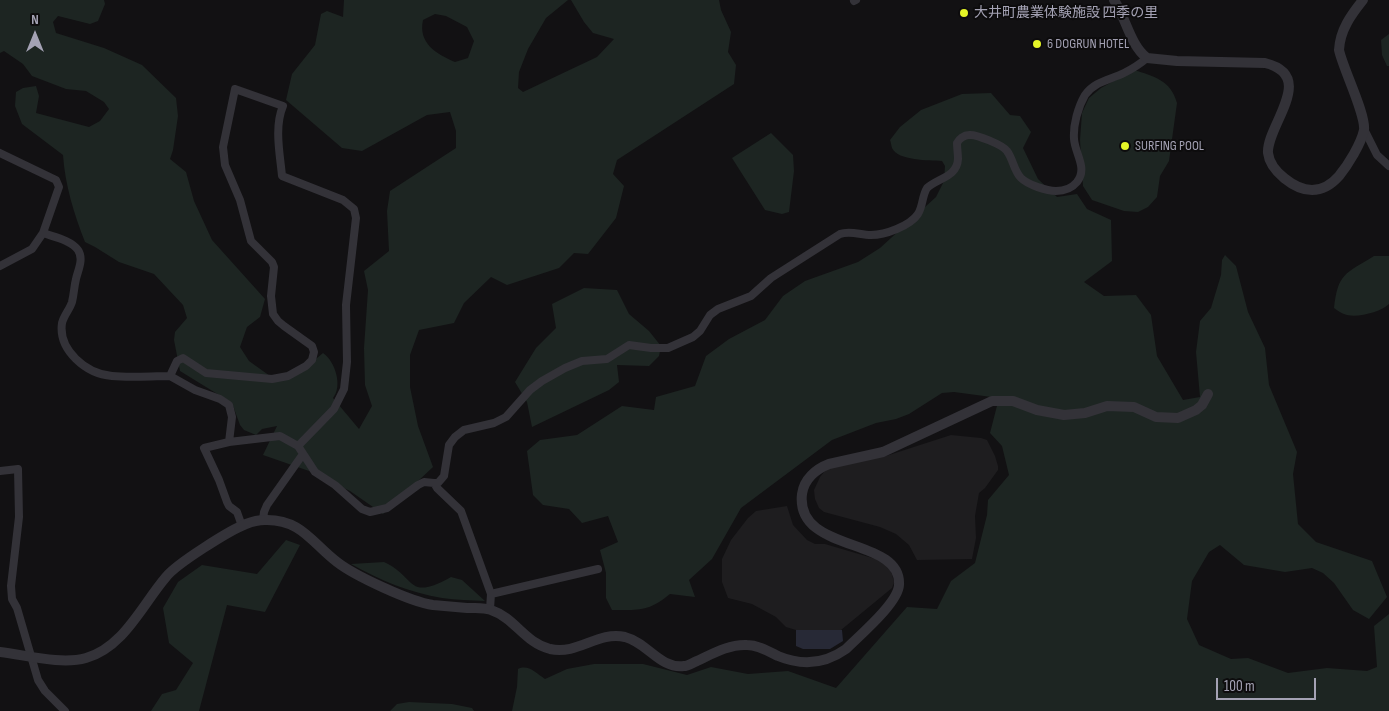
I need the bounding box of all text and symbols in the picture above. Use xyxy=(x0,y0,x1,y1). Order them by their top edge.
place label: 大井町農業体験施設 四季の里 xyxy=(974,5,1158,21)
marker: 大井町農業体験施設 四季の里 xyxy=(958,7,970,19)
north arrow xyxy=(10,10,60,60)
text: N xyxy=(31,11,39,28)
place label: 6 DOGRUN HOTEL xyxy=(1047,36,1129,52)
marker: 6 DOGRUN HOTEL xyxy=(1031,38,1043,50)
place label: SURFING POOL xyxy=(1135,138,1204,154)
marker: SURFING POOL xyxy=(1119,140,1131,152)
scale bar xyxy=(1219,668,1319,700)
text: 100 m xyxy=(1224,677,1255,696)

